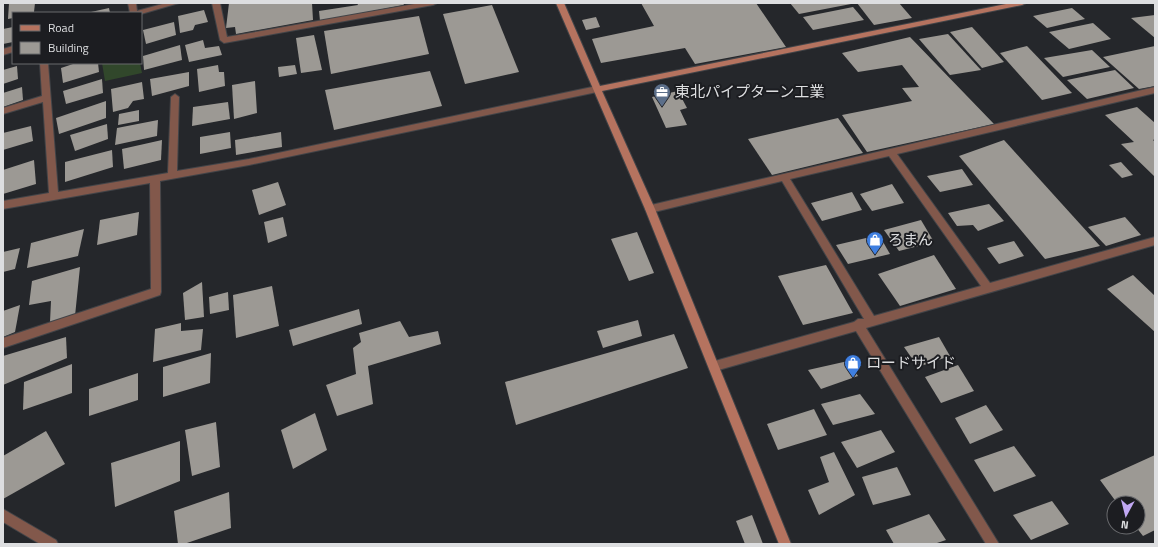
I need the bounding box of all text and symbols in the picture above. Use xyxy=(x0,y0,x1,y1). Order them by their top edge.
legend xyxy=(12,12,142,64)
text: Road xyxy=(48,18,74,37)
text: Building xyxy=(48,38,89,57)
place label: 東北パイプターン工業 xyxy=(675,80,824,103)
office icon: 東北パイプターン工業 xyxy=(652,82,672,107)
place label: ろまん xyxy=(888,228,933,251)
shop icon: ろまん xyxy=(865,230,885,255)
place label: ロードサイド xyxy=(866,351,956,374)
shop icon: ロードサイド xyxy=(843,353,863,378)
north arrow xyxy=(1106,495,1146,535)
text: N xyxy=(1120,517,1130,533)

